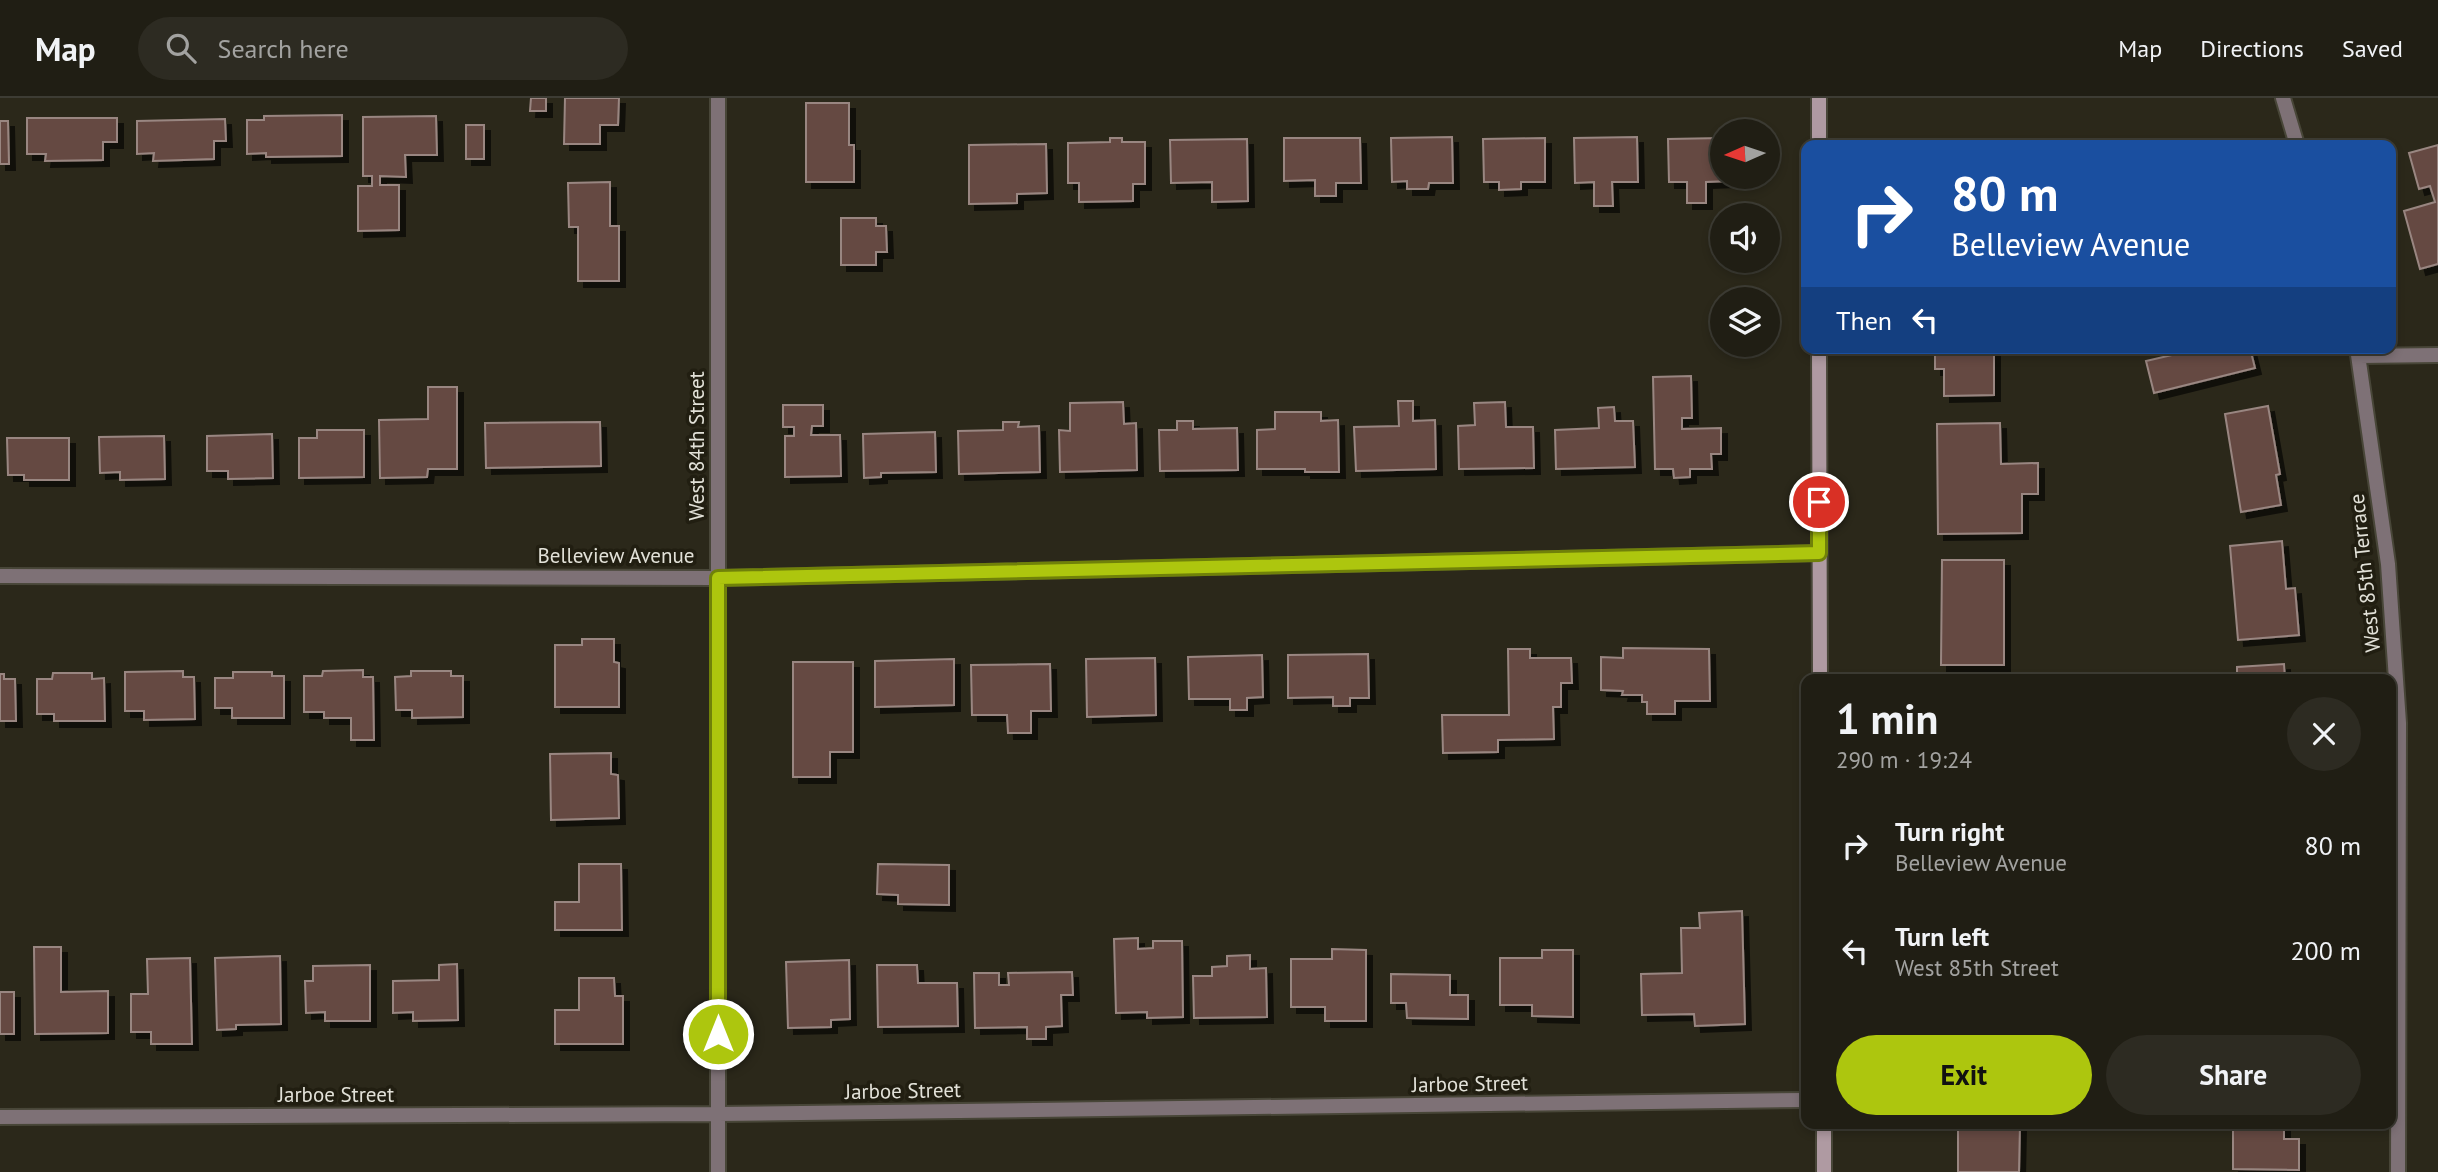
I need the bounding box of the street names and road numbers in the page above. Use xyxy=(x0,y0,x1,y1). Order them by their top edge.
street label: West 84th Street xyxy=(683,371,710,521)
street label: West 85th Terrace xyxy=(2343,492,2386,654)
street label: Belleview Avenue xyxy=(537,542,695,569)
street label: Jarboe Street xyxy=(1411,1069,1528,1098)
street label: Jarboe Street xyxy=(844,1076,961,1105)
street label: Jarboe Street xyxy=(277,1081,394,1108)

